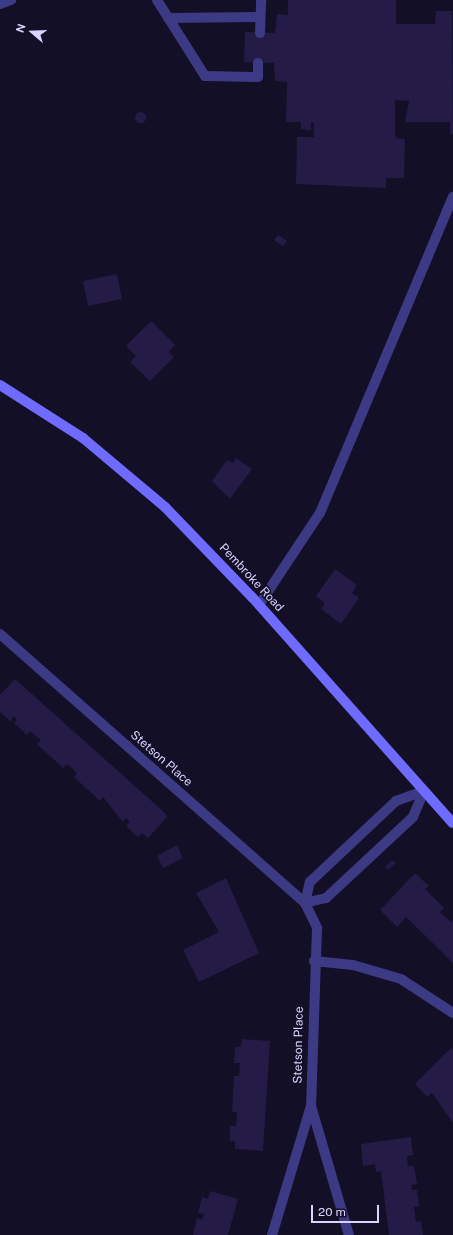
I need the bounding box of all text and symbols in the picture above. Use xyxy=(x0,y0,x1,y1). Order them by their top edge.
north arrow xyxy=(12,12,52,52)
text: N xyxy=(14,22,28,34)
street label: Pembroke Road xyxy=(216,541,286,615)
street label: Stetson Place xyxy=(127,728,195,790)
street label: Stetson Place xyxy=(291,1006,307,1084)
scale bar xyxy=(313,1197,381,1223)
text: 20 m xyxy=(318,1205,346,1219)

